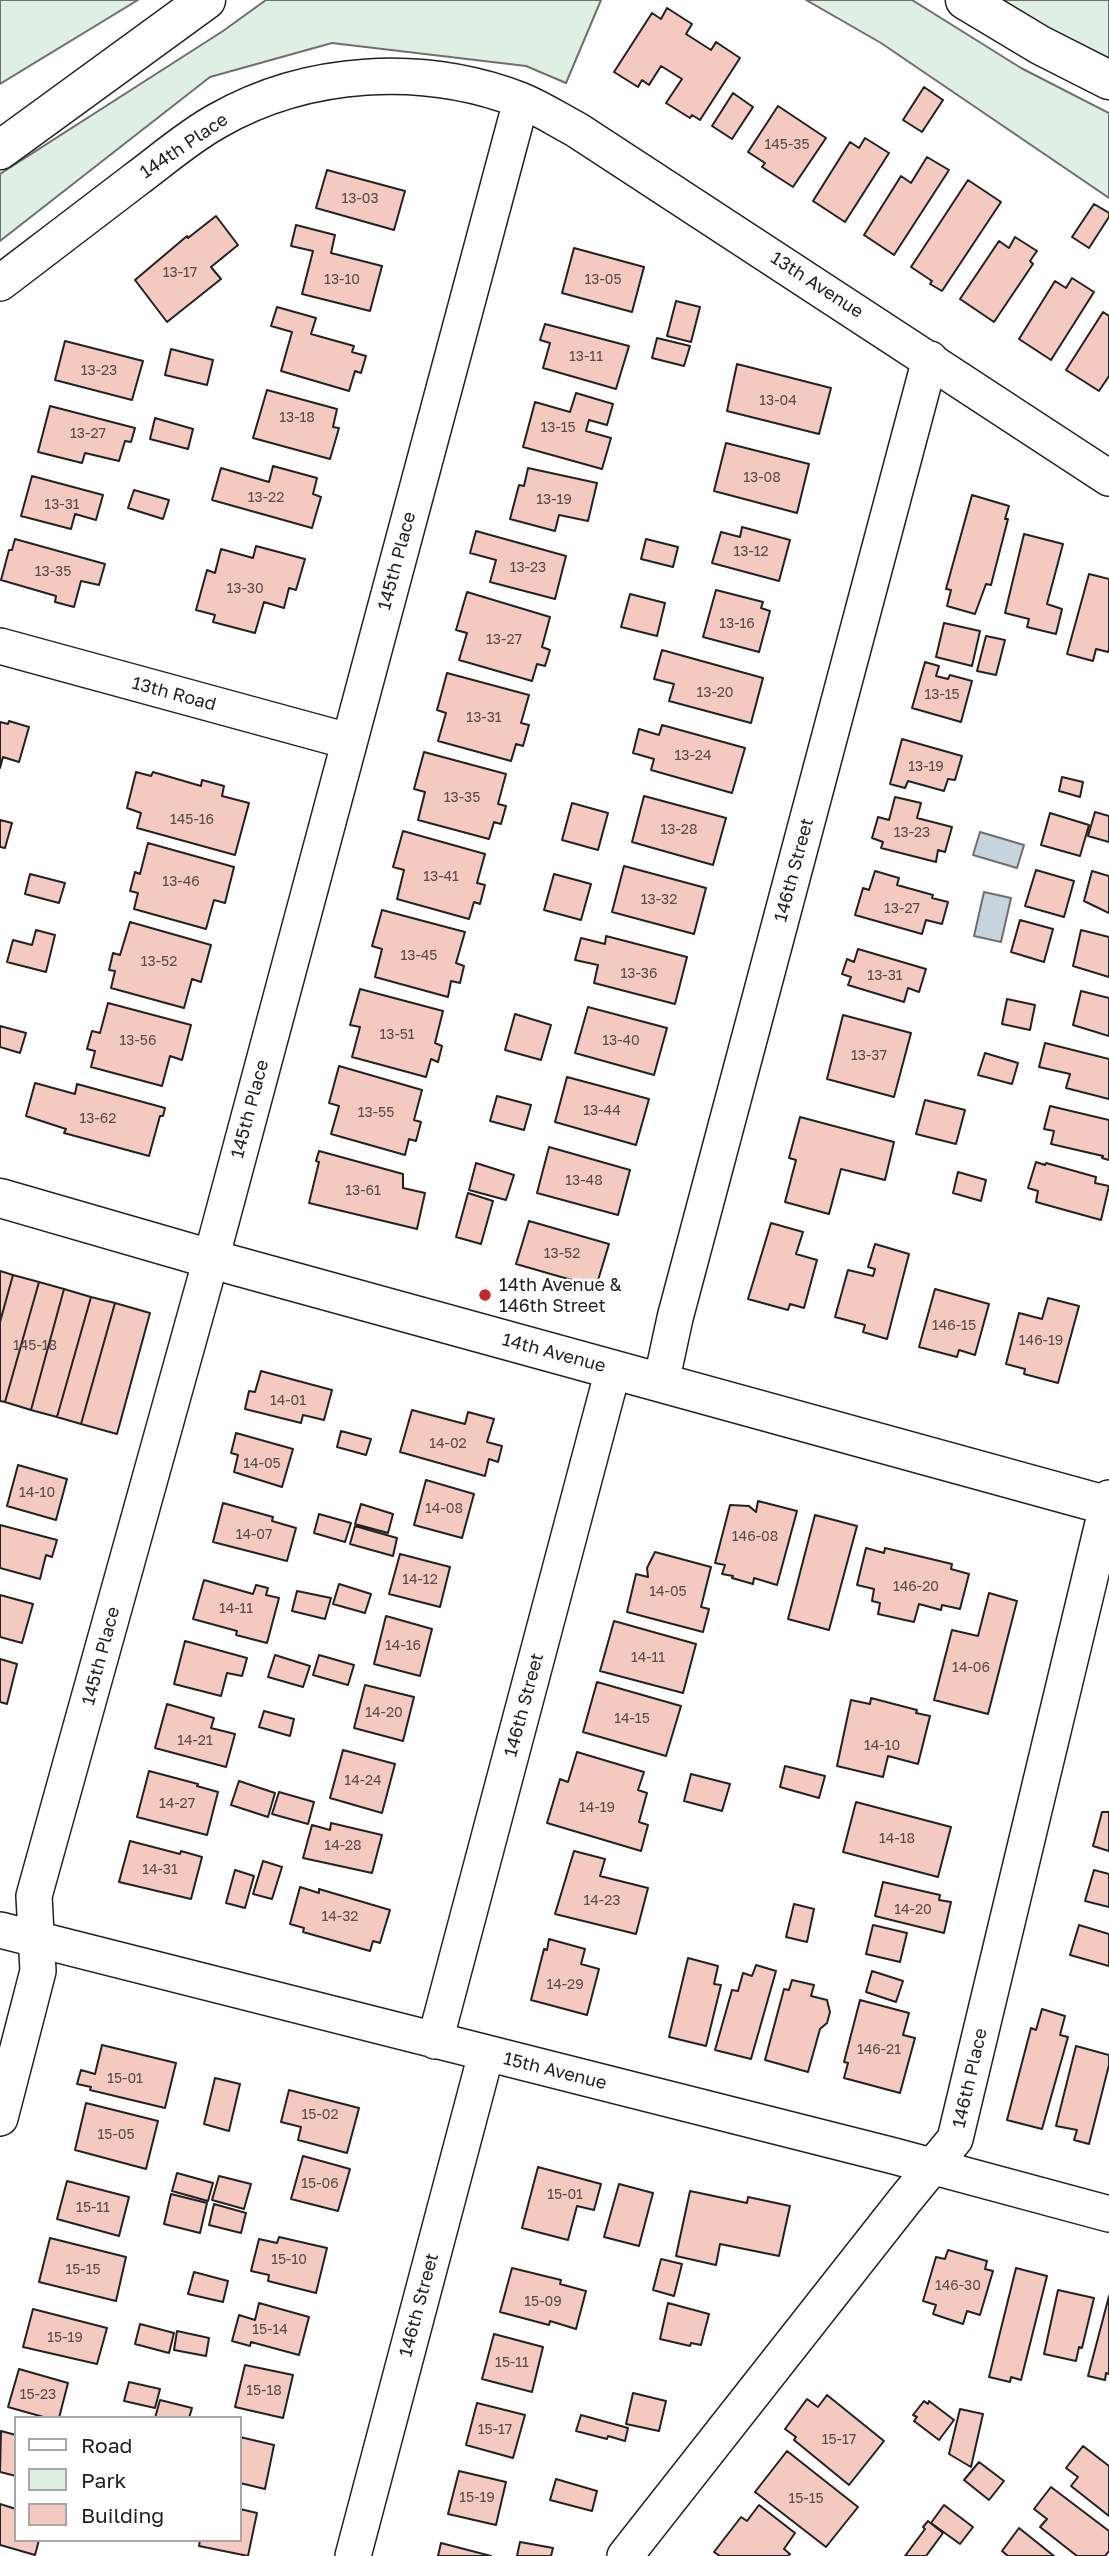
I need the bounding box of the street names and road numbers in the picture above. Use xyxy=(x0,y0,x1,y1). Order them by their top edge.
street label: 144th Place xyxy=(136,109,232,183)
street label: 13th Avenue xyxy=(767,247,867,323)
street label: 145th Place xyxy=(374,509,420,613)
street label: 13th Road xyxy=(130,672,218,716)
street label: 146th Street xyxy=(770,816,818,924)
street label: 145th Place xyxy=(227,1057,273,1161)
street label: 14th Avenue xyxy=(500,1329,608,1377)
street label: 145th Place xyxy=(78,1604,124,1708)
street label: 146th Street xyxy=(500,1651,548,1759)
street label: 146th Place xyxy=(948,2026,992,2130)
street label: 15th Avenue xyxy=(501,2048,609,2094)
street label: 146th Street xyxy=(395,2251,443,2359)

